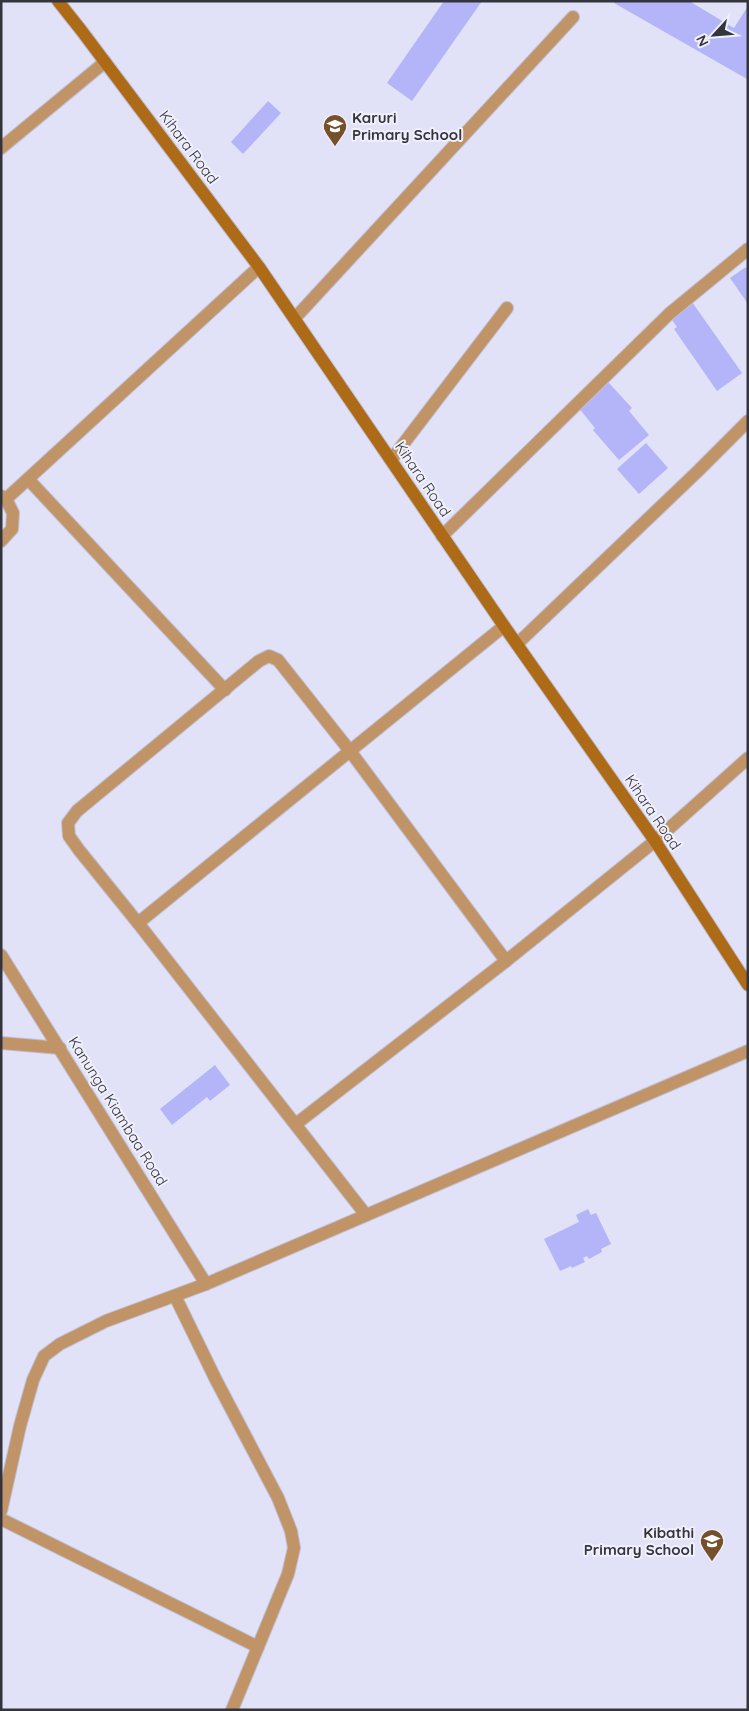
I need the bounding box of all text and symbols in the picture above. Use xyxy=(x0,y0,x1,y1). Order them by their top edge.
north arrow xyxy=(689,10,739,60)
text: N xyxy=(692,32,713,49)
street label: Kihara Road xyxy=(155,107,223,187)
place label: Karuri Primary School xyxy=(352,108,462,144)
school or university icon: Karuri Primary School xyxy=(322,113,348,147)
street label: Kihara Road xyxy=(391,438,455,520)
street label: Kihara Road xyxy=(621,771,685,853)
street label: Kanunga Kiambaa Road xyxy=(64,1033,172,1189)
place label: Kibathi Primary School xyxy=(584,1523,694,1559)
school or university icon: Kibathi Primary School xyxy=(699,1528,725,1562)

